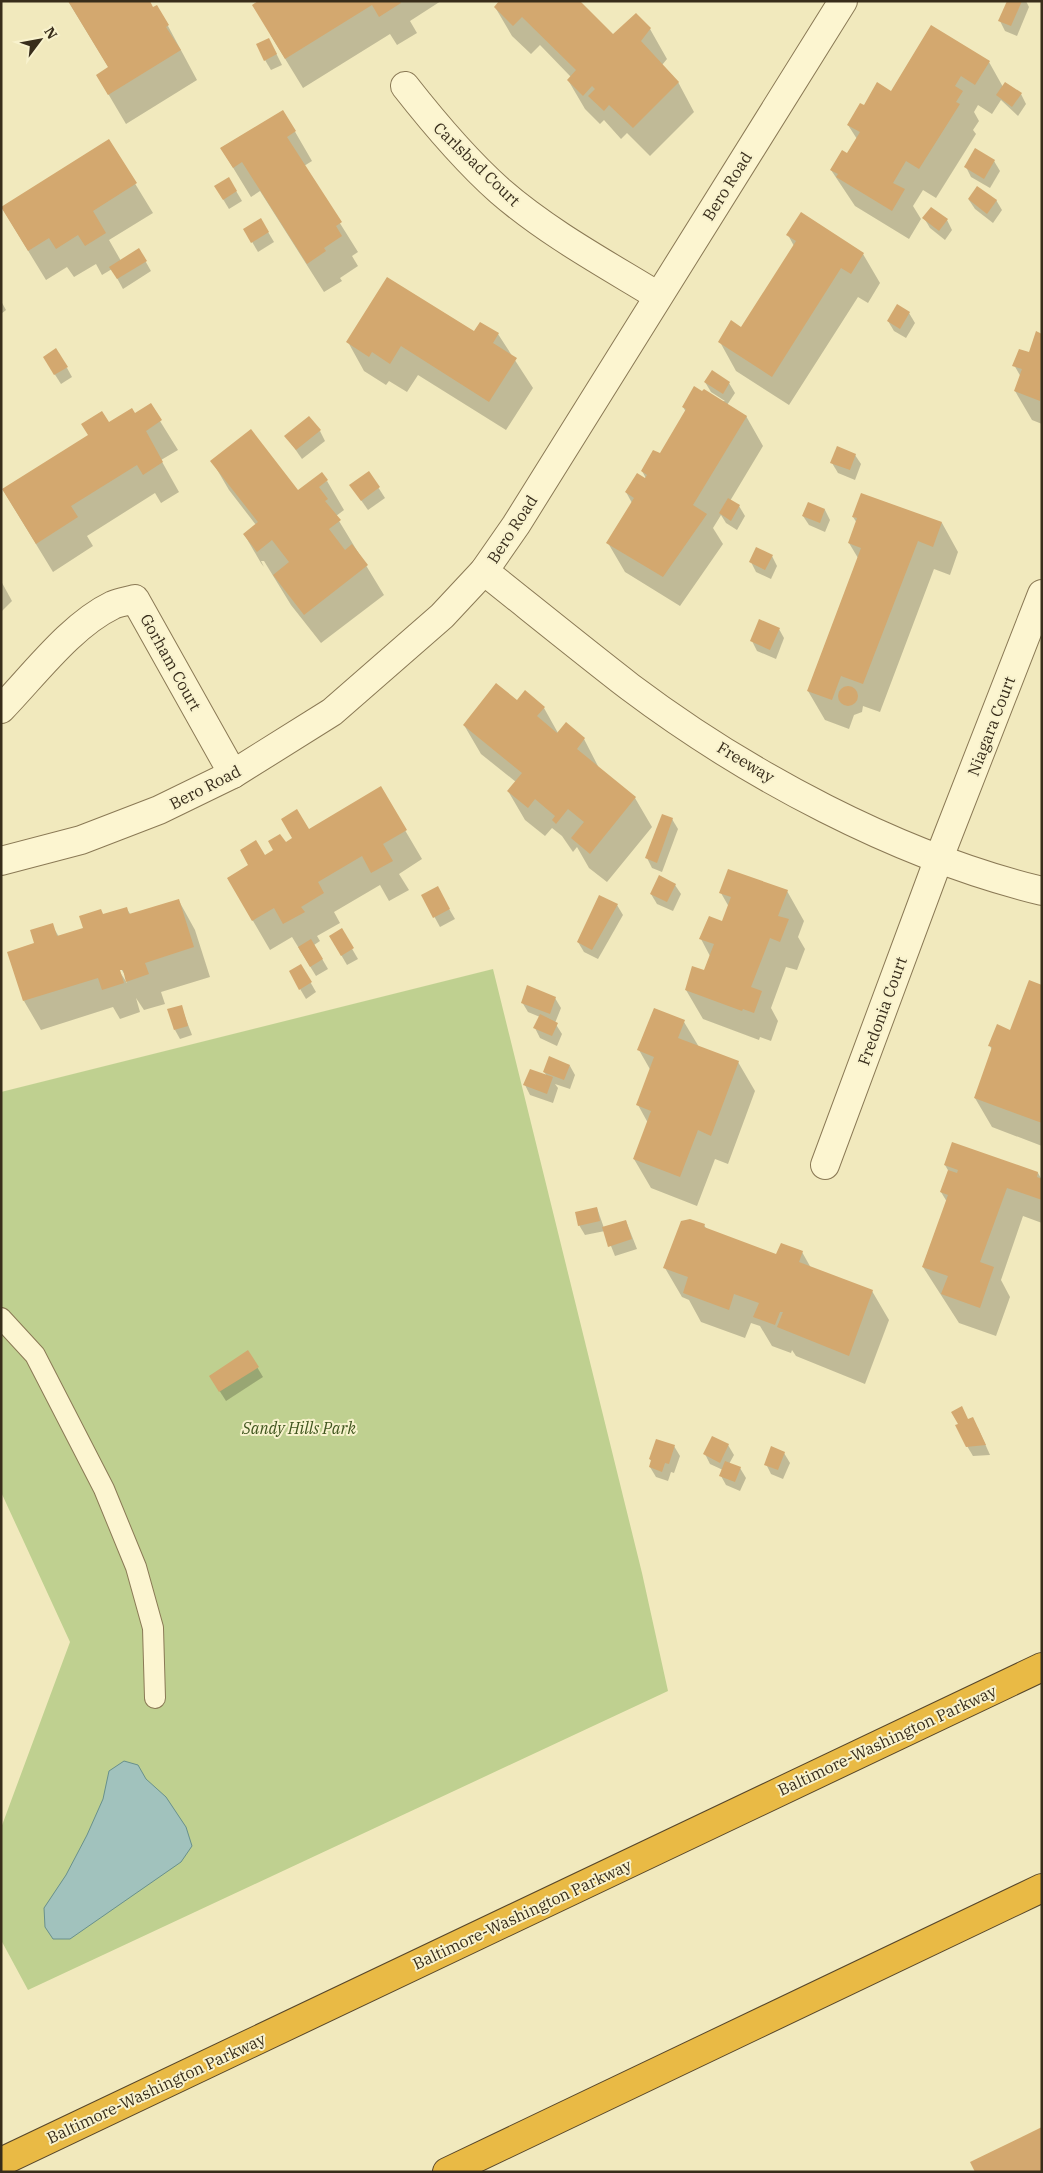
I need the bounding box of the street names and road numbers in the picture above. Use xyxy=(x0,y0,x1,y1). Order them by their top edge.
street label: Carlsbad Court xyxy=(430,118,525,211)
street label: Bero Road xyxy=(698,148,756,224)
street label: Bero Road xyxy=(483,491,542,567)
street label: Gorham Court xyxy=(136,610,206,714)
street label: Niagara Court xyxy=(963,673,1019,779)
street label: Freeway xyxy=(714,737,779,787)
street label: Bero Road xyxy=(166,760,244,813)
street label: Fredonia Court xyxy=(853,954,911,1068)
street label: Baltimore-Washington Parkway xyxy=(775,1680,1000,1800)
street label: Baltimore-Washington Parkway xyxy=(410,1854,635,1974)
street label: Baltimore-Washington Parkway xyxy=(44,2028,269,2148)

